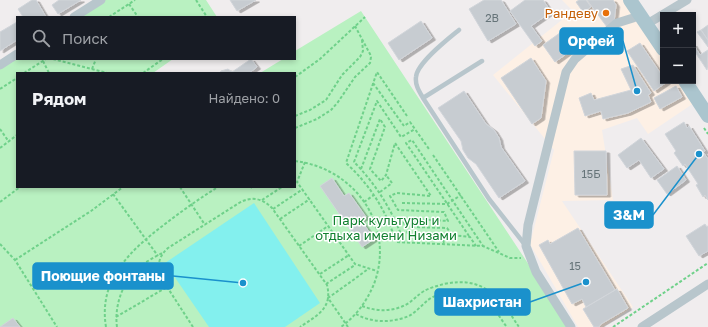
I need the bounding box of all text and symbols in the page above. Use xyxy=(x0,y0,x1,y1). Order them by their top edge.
place label: Рандеву xyxy=(544,5,599,21)
marker: Рандеву xyxy=(601,8,611,18)
house number: 2В xyxy=(485,11,499,24)
map controls xyxy=(660,12,696,84)
button: + xyxy=(660,12,696,48)
search box xyxy=(16,16,296,60)
icon: search xyxy=(30,27,52,49)
callout: Орфей xyxy=(560,28,623,54)
text: Поиск xyxy=(62,29,108,47)
text: Орфей xyxy=(568,32,614,49)
button: − xyxy=(660,48,696,84)
text: Рядом xyxy=(32,88,86,109)
text: Найдено: 0 xyxy=(208,90,280,106)
house number: 15Б xyxy=(581,167,601,180)
callout: З&М xyxy=(605,202,653,228)
text: З&М xyxy=(613,206,645,223)
park label: Парк культуры и отдыха имени Низами xyxy=(315,212,457,243)
house number: 15 xyxy=(569,259,581,272)
callout: Поющие фонтаны xyxy=(33,263,173,289)
text: Поющие фонтаны xyxy=(41,267,165,284)
callout: Шахристан xyxy=(435,289,530,315)
text: Шахристан xyxy=(442,293,522,310)

